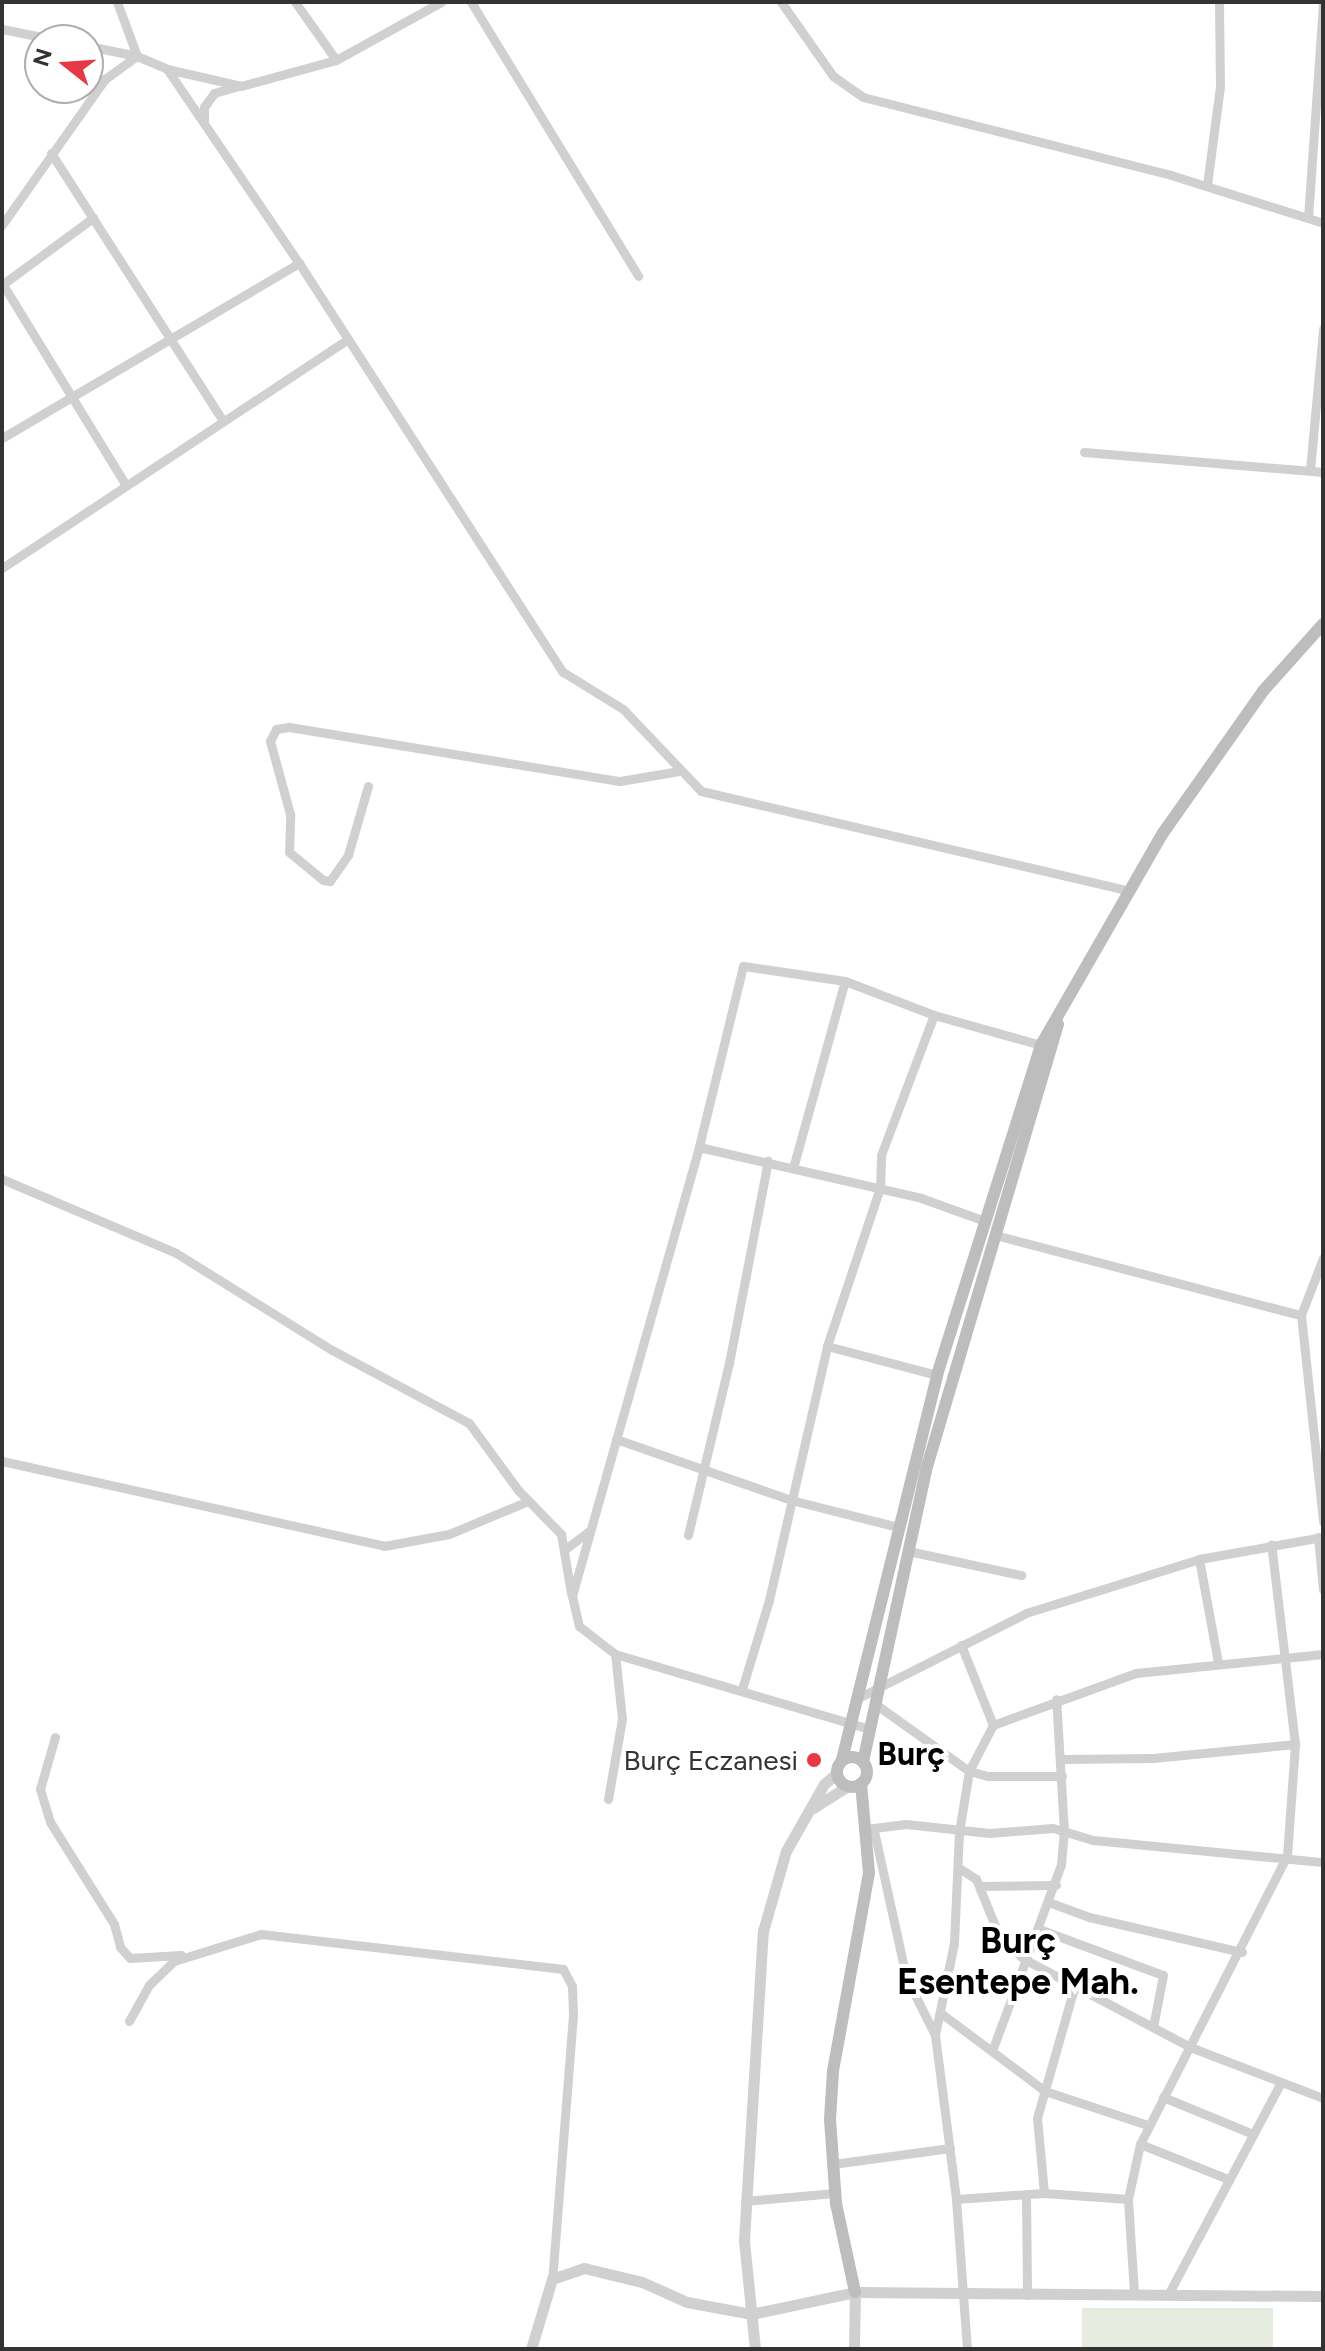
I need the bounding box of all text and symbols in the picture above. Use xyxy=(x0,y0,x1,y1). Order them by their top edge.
north arrow xyxy=(24,24,104,104)
text: N xyxy=(27,45,58,70)
district label: Burç xyxy=(877,1735,945,1773)
place label: Burç Eczanesi xyxy=(624,1743,798,1777)
marker: Burç Eczanesi xyxy=(805,1751,823,1769)
district label: Burç Esentepe Mah. xyxy=(897,1918,1139,2003)

